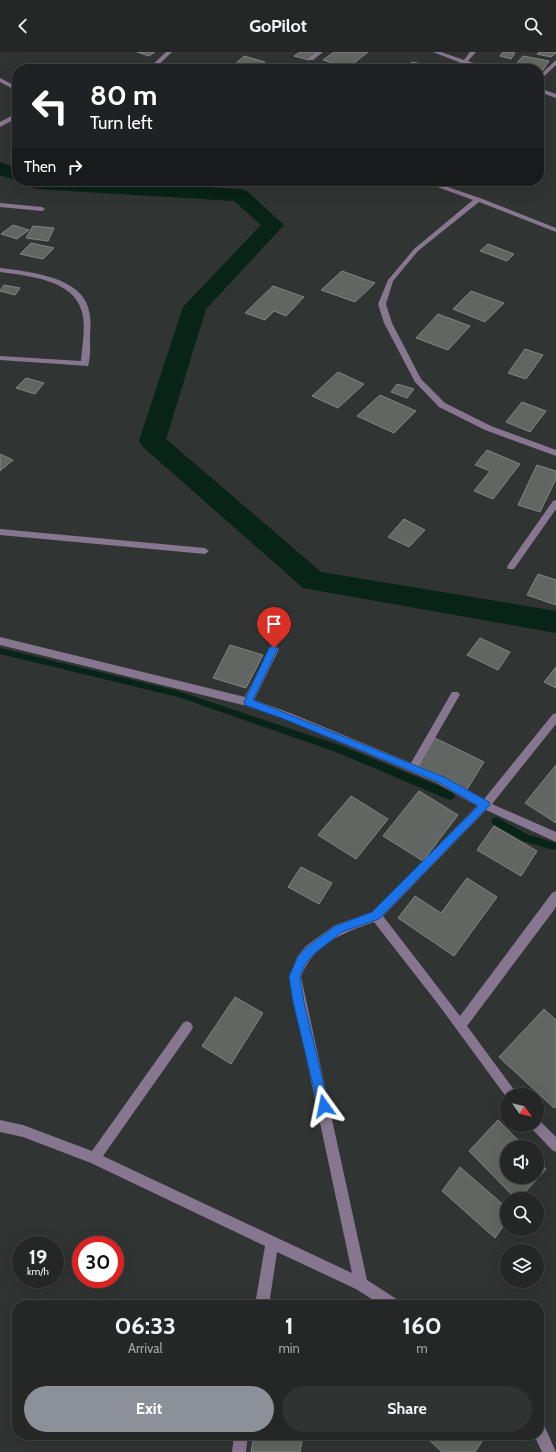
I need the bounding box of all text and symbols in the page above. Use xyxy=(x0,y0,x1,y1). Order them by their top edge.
icon: back xyxy=(12,15,34,37)
text: GoPilot xyxy=(249,15,307,37)
icon: search xyxy=(522,15,544,37)
text: 80 m xyxy=(90,78,157,112)
icon: left xyxy=(24,80,76,132)
text: Turn left xyxy=(90,112,153,134)
icon: right xyxy=(64,156,86,178)
text: Then xyxy=(24,158,56,176)
pin xyxy=(257,607,291,648)
icon: arrive xyxy=(263,613,285,635)
position arrow xyxy=(303,1085,345,1127)
north arrow xyxy=(500,1088,544,1132)
map controls xyxy=(500,1088,544,1288)
button: sound xyxy=(500,1140,544,1184)
button: search xyxy=(500,1192,544,1236)
speed limit sign: 30 xyxy=(72,1236,124,1288)
button: layers xyxy=(500,1244,544,1288)
text: 19 xyxy=(29,1245,47,1269)
text: km/h xyxy=(27,1265,49,1278)
text: 06:33 xyxy=(114,1311,176,1340)
text: 1 xyxy=(285,1311,294,1340)
text: 160 xyxy=(402,1311,442,1340)
text: Arrival xyxy=(128,1340,163,1356)
text: min xyxy=(278,1340,300,1356)
text: m xyxy=(416,1340,428,1356)
button: Exit xyxy=(24,1386,274,1432)
button: Share xyxy=(282,1386,532,1432)

